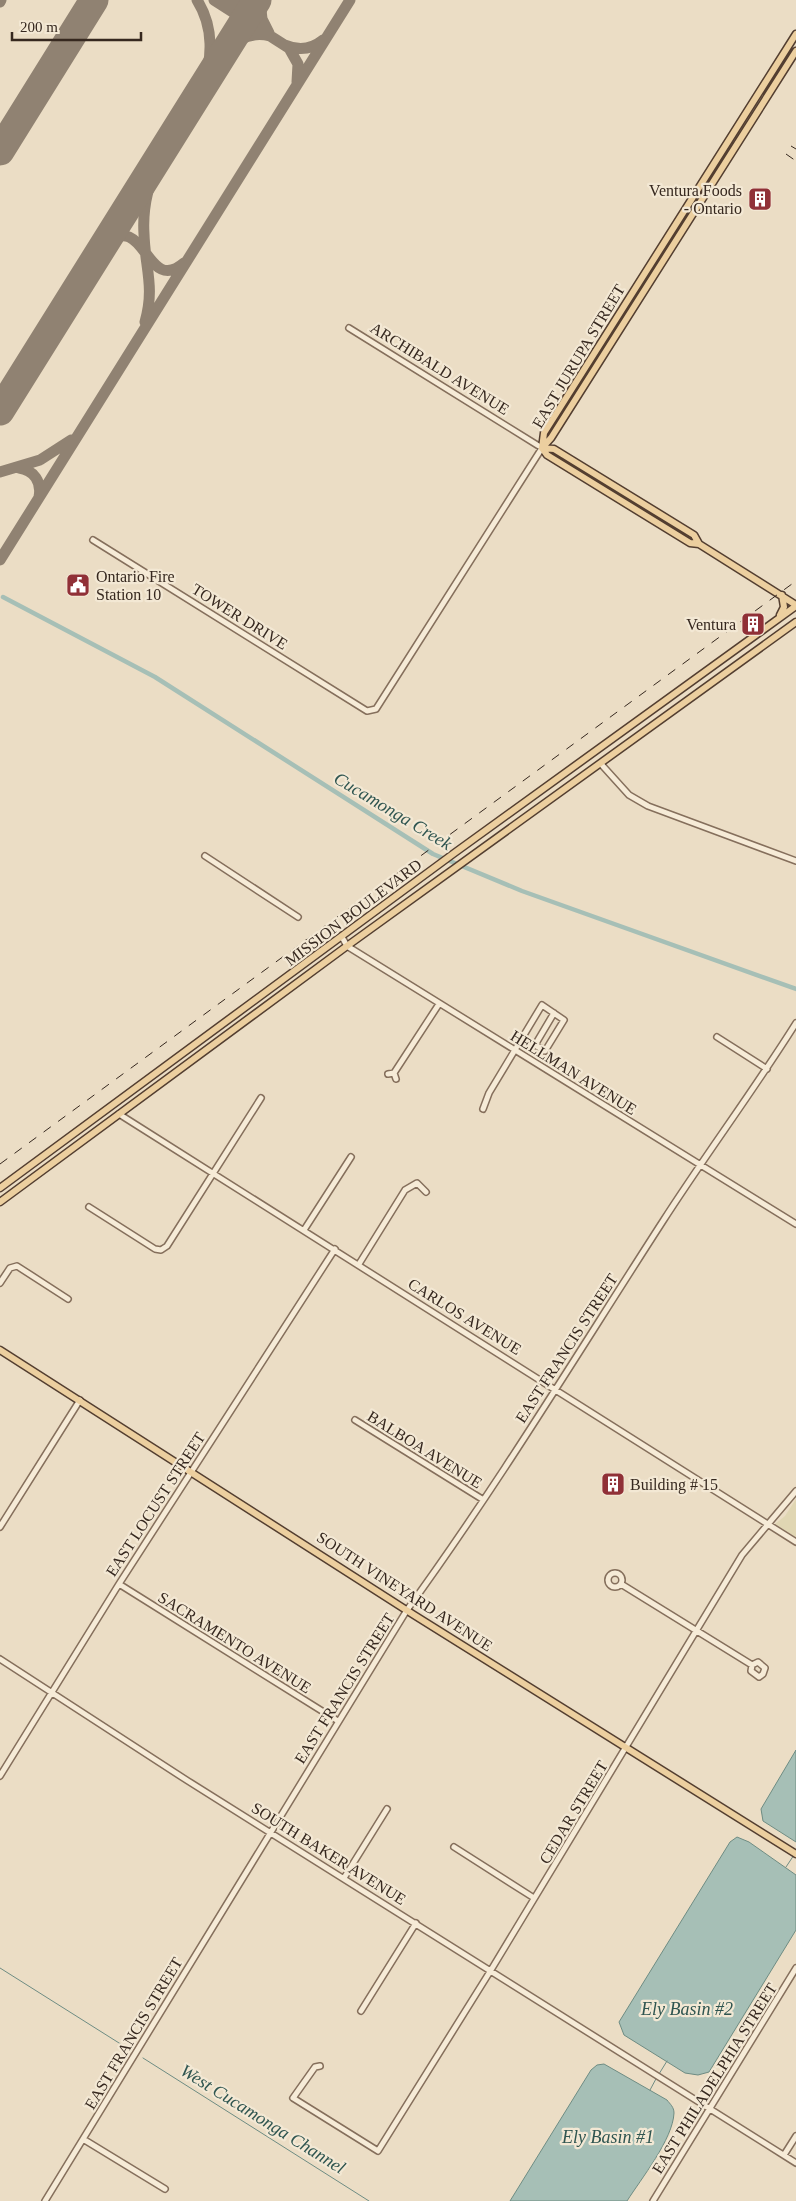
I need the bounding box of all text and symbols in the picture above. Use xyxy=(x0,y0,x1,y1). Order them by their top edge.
scale bar xyxy=(12,10,141,42)
text: 200 m xyxy=(20,19,58,35)
place label: Ventura Foods - Ontario xyxy=(649,182,742,217)
building icon: Ventura Foods - Ontario xyxy=(747,186,773,212)
street label: EAST JURUPA STREET xyxy=(529,281,628,431)
street label: ARCHIBALD AVENUE xyxy=(367,319,512,418)
place label: Ontario Fire Station 10 xyxy=(96,568,175,603)
public building icon: Ontario Fire Station 10 xyxy=(65,572,91,598)
street label: TOWER DRIVE xyxy=(189,580,291,653)
building icon: Ventura xyxy=(740,611,766,637)
place label: Ventura xyxy=(686,616,736,633)
water label: Cucamonga Creek xyxy=(330,768,456,855)
street label: MISSION BOULEVARD xyxy=(282,856,425,969)
street label: HELLMAN AVENUE xyxy=(508,1027,640,1118)
street label: EAST FRANCIS STREET xyxy=(512,1271,621,1426)
street label: CARLOS AVENUE xyxy=(405,1275,524,1358)
street label: BALBOA AVENUE xyxy=(364,1407,485,1492)
street label: EAST LOCUST STREET xyxy=(102,1429,209,1579)
building icon: Building # 15 xyxy=(600,1471,626,1497)
place label: Building # 15 xyxy=(630,1476,718,1494)
street label: SOUTH VINEYARD AVENUE xyxy=(314,1528,496,1655)
street label: SACRAMENTO AVENUE xyxy=(155,1588,314,1696)
street label: EAST FRANCIS STREET xyxy=(291,1610,398,1767)
street label: CEDAR STREET xyxy=(536,1758,611,1867)
street label: SOUTH BAKER AVENUE xyxy=(249,1799,409,1908)
street label: EAST FRANCIS STREET xyxy=(81,1954,186,2112)
street label: EAST PHILADELPHIA STREET xyxy=(649,1980,780,2176)
water label: Ely Basin #2 xyxy=(640,1999,733,2019)
water label: West Cucamonga Channel xyxy=(177,2060,349,2178)
water label: Ely Basin #1 xyxy=(561,2127,654,2147)

